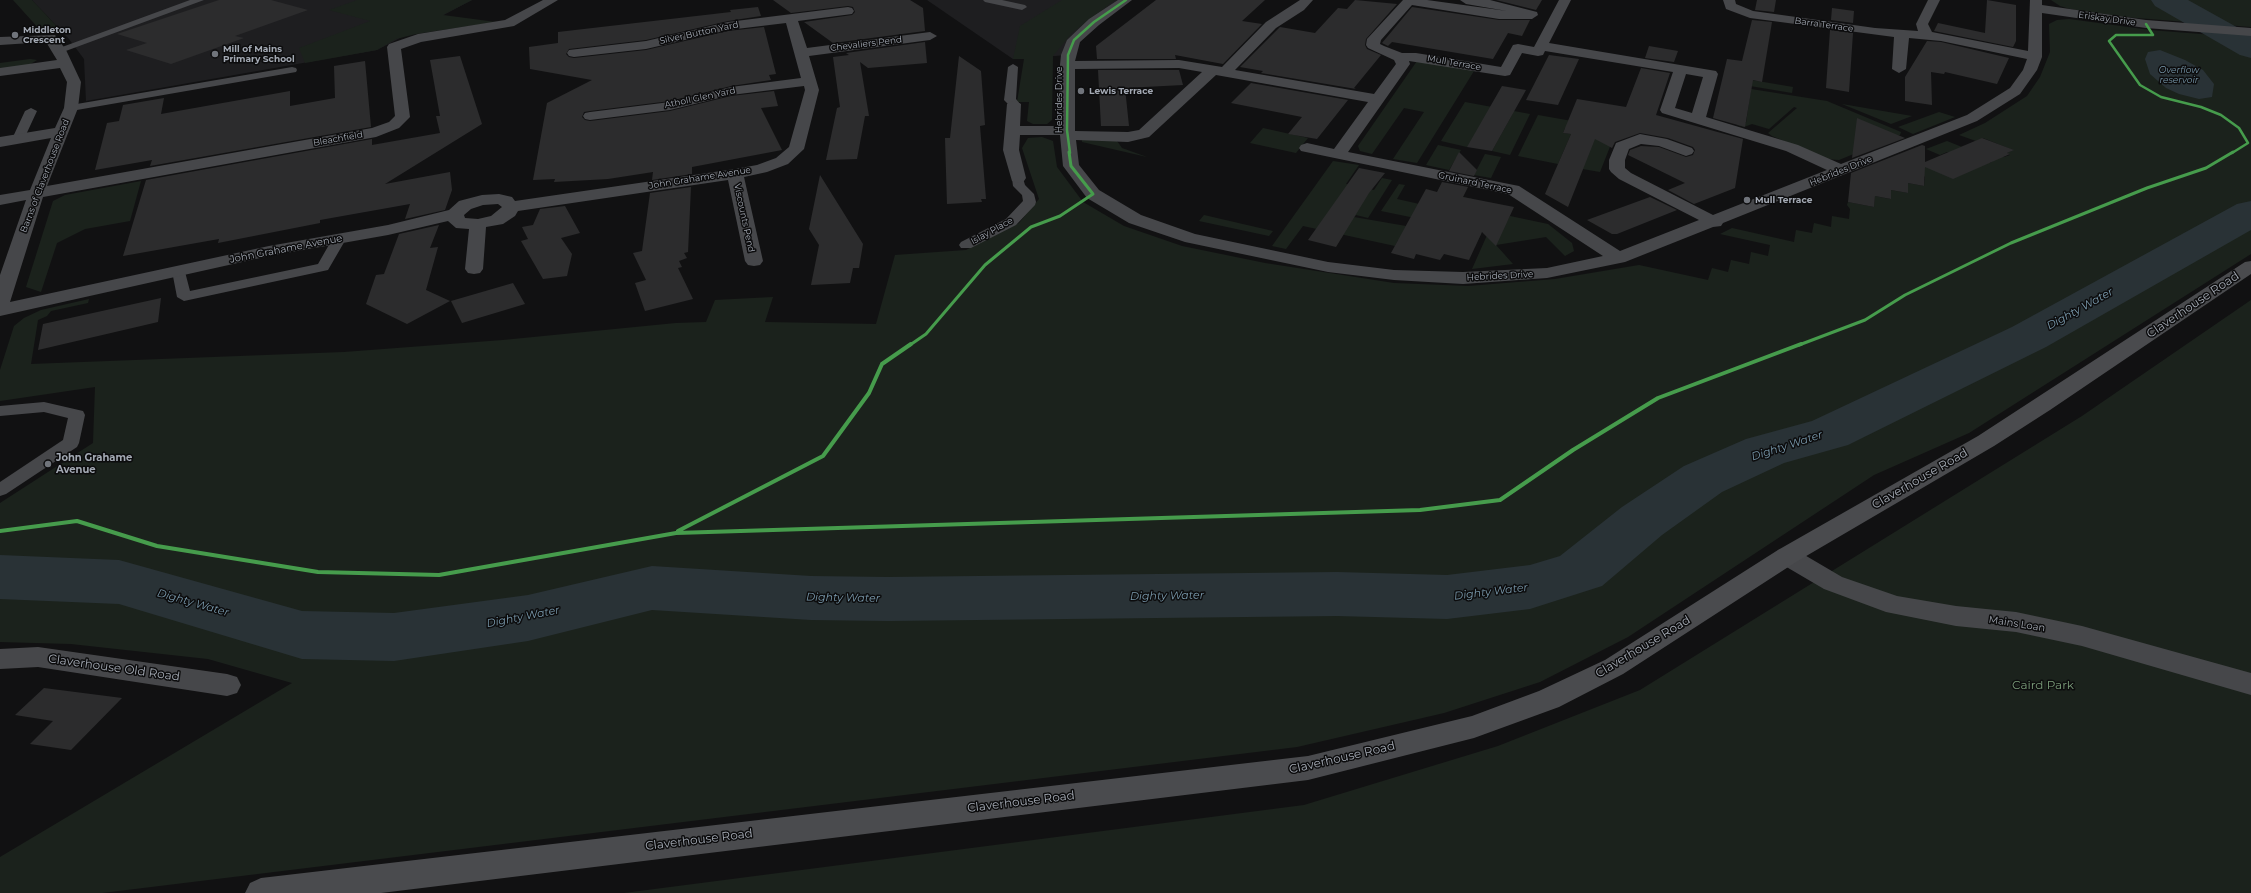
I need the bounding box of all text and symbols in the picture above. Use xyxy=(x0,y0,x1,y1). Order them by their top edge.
street label: Eriskay Drive xyxy=(2078,10,2136,28)
street label: Barra Terrace xyxy=(1794,16,1854,34)
street label: Silver Button Yard xyxy=(659,19,739,47)
place label: Middleton Crescent xyxy=(23,25,71,46)
marker: Middleton Crescent xyxy=(10,30,20,40)
street label: Chevaliers Pend xyxy=(829,34,903,54)
place label: Mill of Mains Primary School xyxy=(223,44,295,65)
marker: Mill of Mains Primary School xyxy=(210,49,220,59)
street label: Mull Terrace xyxy=(1426,53,1482,73)
water label: Overflow reservoir xyxy=(2159,65,2199,86)
street label: Hebrides Drive xyxy=(1054,67,1064,133)
street label: Atholl Glen Yard xyxy=(664,85,736,111)
marker: Lewis Terrace xyxy=(1076,86,1086,96)
place label: Lewis Terrace xyxy=(1089,86,1153,96)
street label: Barns of Claverhouse Road xyxy=(18,118,72,234)
street label: Bleachfield xyxy=(312,129,364,149)
street label: Hebrides Drive xyxy=(1808,154,1874,188)
street label: John Grahame Avenue xyxy=(648,165,752,191)
street label: Gruinard Terrace xyxy=(1437,170,1513,196)
street label: Viscounts Pend xyxy=(731,183,757,253)
marker: Mull Terrace xyxy=(1742,195,1752,205)
place label: Mull Terrace xyxy=(1755,195,1812,205)
street label: Islay Place xyxy=(969,215,1015,247)
street label: John Grahame Avenue xyxy=(229,232,343,266)
street label: Hebrides Drive xyxy=(1466,269,1534,283)
street label: Claverhouse Road xyxy=(2144,269,2242,341)
water label: Dighty Water xyxy=(2044,285,2116,333)
water label: Dighty Water xyxy=(1750,428,1824,464)
street label: Claverhouse Road xyxy=(1870,446,1970,512)
place label: John Grahame Avenue xyxy=(56,452,132,476)
marker: John Grahame Avenue xyxy=(43,459,53,469)
water label: Dighty Water xyxy=(1453,581,1529,603)
water label: Dighty Water xyxy=(156,586,230,620)
water label: Dighty Water xyxy=(1130,589,1204,603)
water label: Dighty Water xyxy=(806,591,880,605)
water label: Dighty Water xyxy=(485,603,561,631)
street label: Claverhouse Road xyxy=(1593,613,1693,681)
street label: Mains Loan xyxy=(1988,614,2046,634)
street label: Claverhouse Old Road xyxy=(47,652,181,684)
park label: Caird Park xyxy=(2012,678,2074,692)
street label: Claverhouse Road xyxy=(1288,739,1396,777)
street label: Claverhouse Road xyxy=(966,788,1076,816)
street label: Claverhouse Road xyxy=(644,826,754,854)

